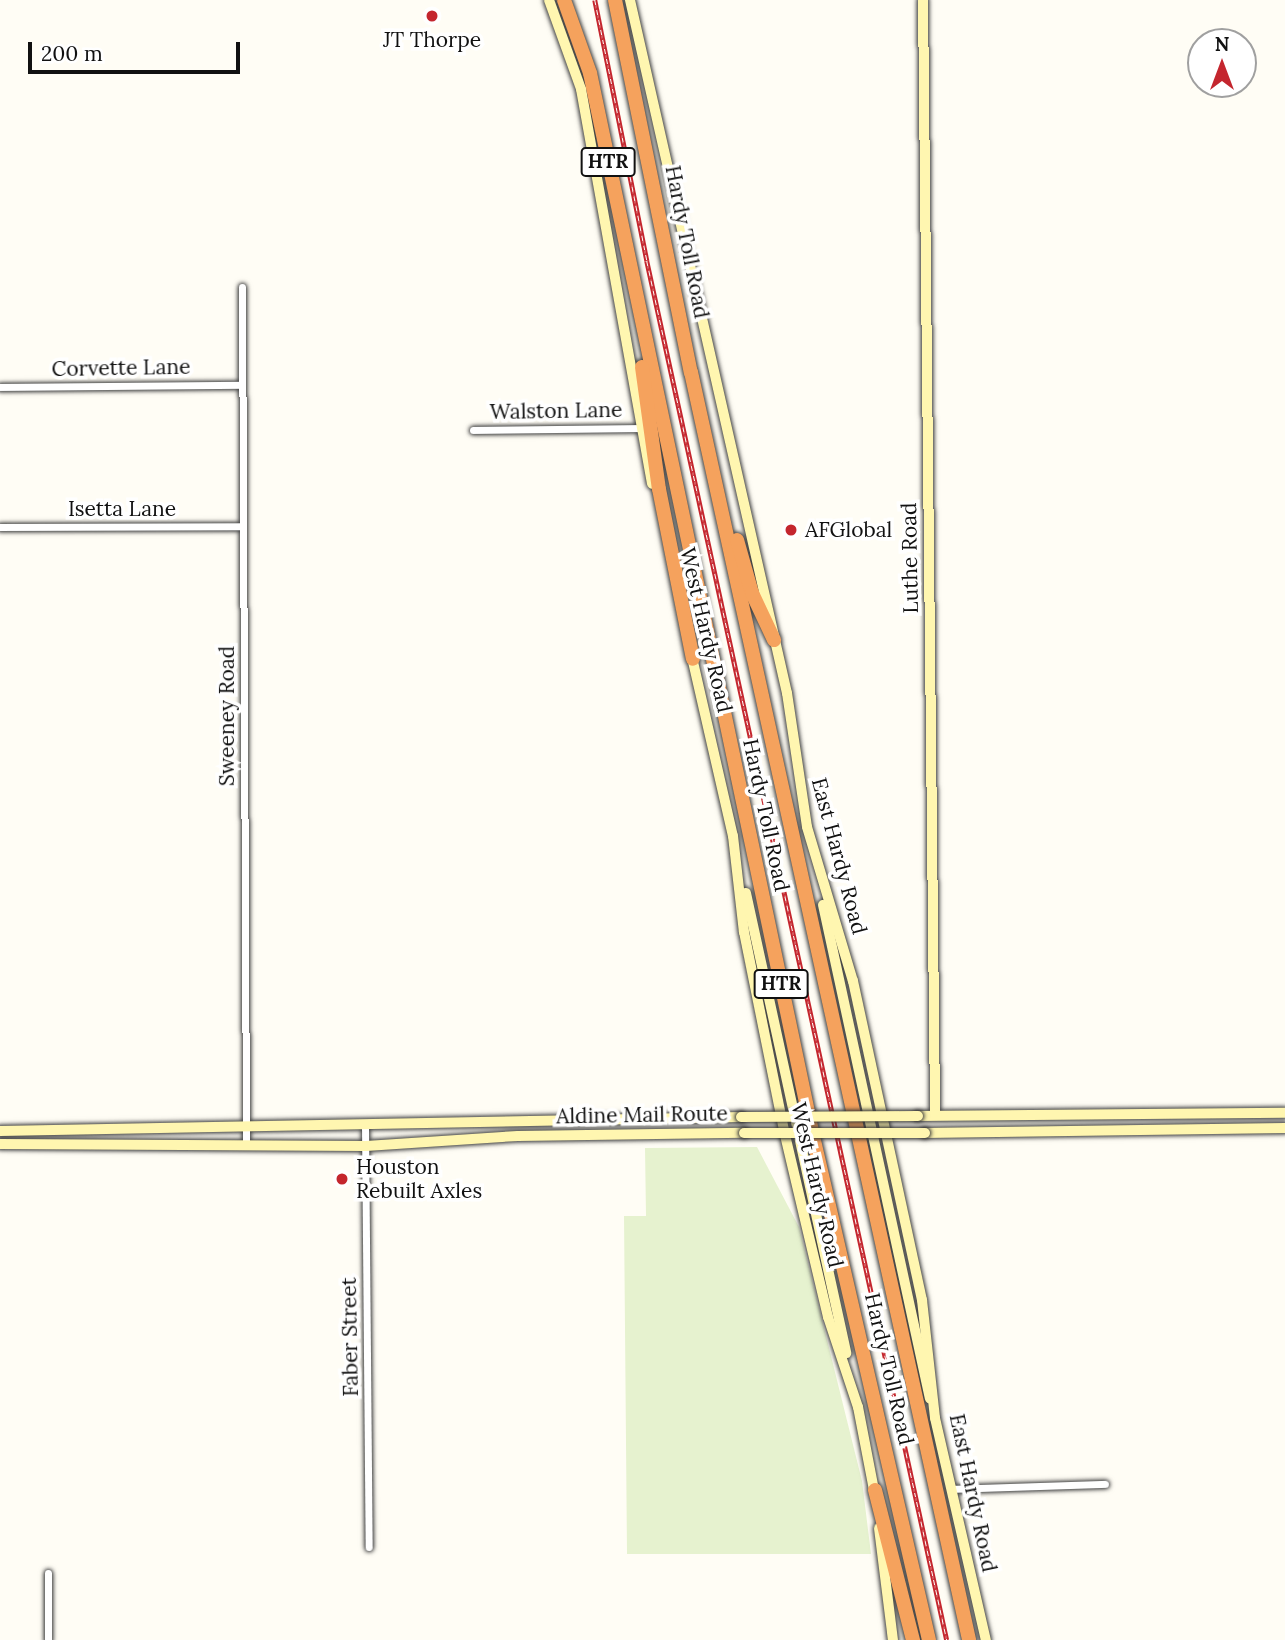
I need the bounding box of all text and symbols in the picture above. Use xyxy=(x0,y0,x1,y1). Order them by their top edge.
marker: JT Thorpe xyxy=(424,8,440,24)
place label: JT Thorpe xyxy=(383,27,481,53)
scale bar xyxy=(32,28,243,72)
north arrow xyxy=(1187,28,1257,98)
text: N xyxy=(1215,32,1229,56)
text: 200 m xyxy=(41,40,103,67)
road number: HTR xyxy=(580,146,636,178)
street label: Hardy Toll Road xyxy=(660,163,714,321)
street label: Corvette Lane xyxy=(51,354,191,382)
street label: Walston Lane xyxy=(489,397,623,425)
street label: Isetta Lane xyxy=(68,496,176,522)
street label: Luthe Road xyxy=(896,502,924,614)
place label: AFGlobal xyxy=(805,517,892,543)
marker: AFGlobal xyxy=(783,522,799,538)
street label: West Hardy Road xyxy=(675,545,737,715)
street label: Sweeney Road xyxy=(214,646,240,786)
street label: Hardy Toll Road xyxy=(738,736,794,894)
street label: East Hardy Road xyxy=(806,775,872,937)
road number: HTR xyxy=(753,968,809,1000)
street label: West Hardy Road xyxy=(786,1100,848,1270)
street label: Aldine Mail Route xyxy=(556,1101,728,1129)
place label: Houston Rebuilt Axles xyxy=(356,1154,482,1204)
marker: Houston Rebuilt Axles xyxy=(334,1171,350,1187)
street label: Faber Street xyxy=(336,1277,364,1397)
street label: Hardy Toll Road xyxy=(859,1290,919,1448)
street label: East Hardy Road xyxy=(944,1412,1002,1574)

